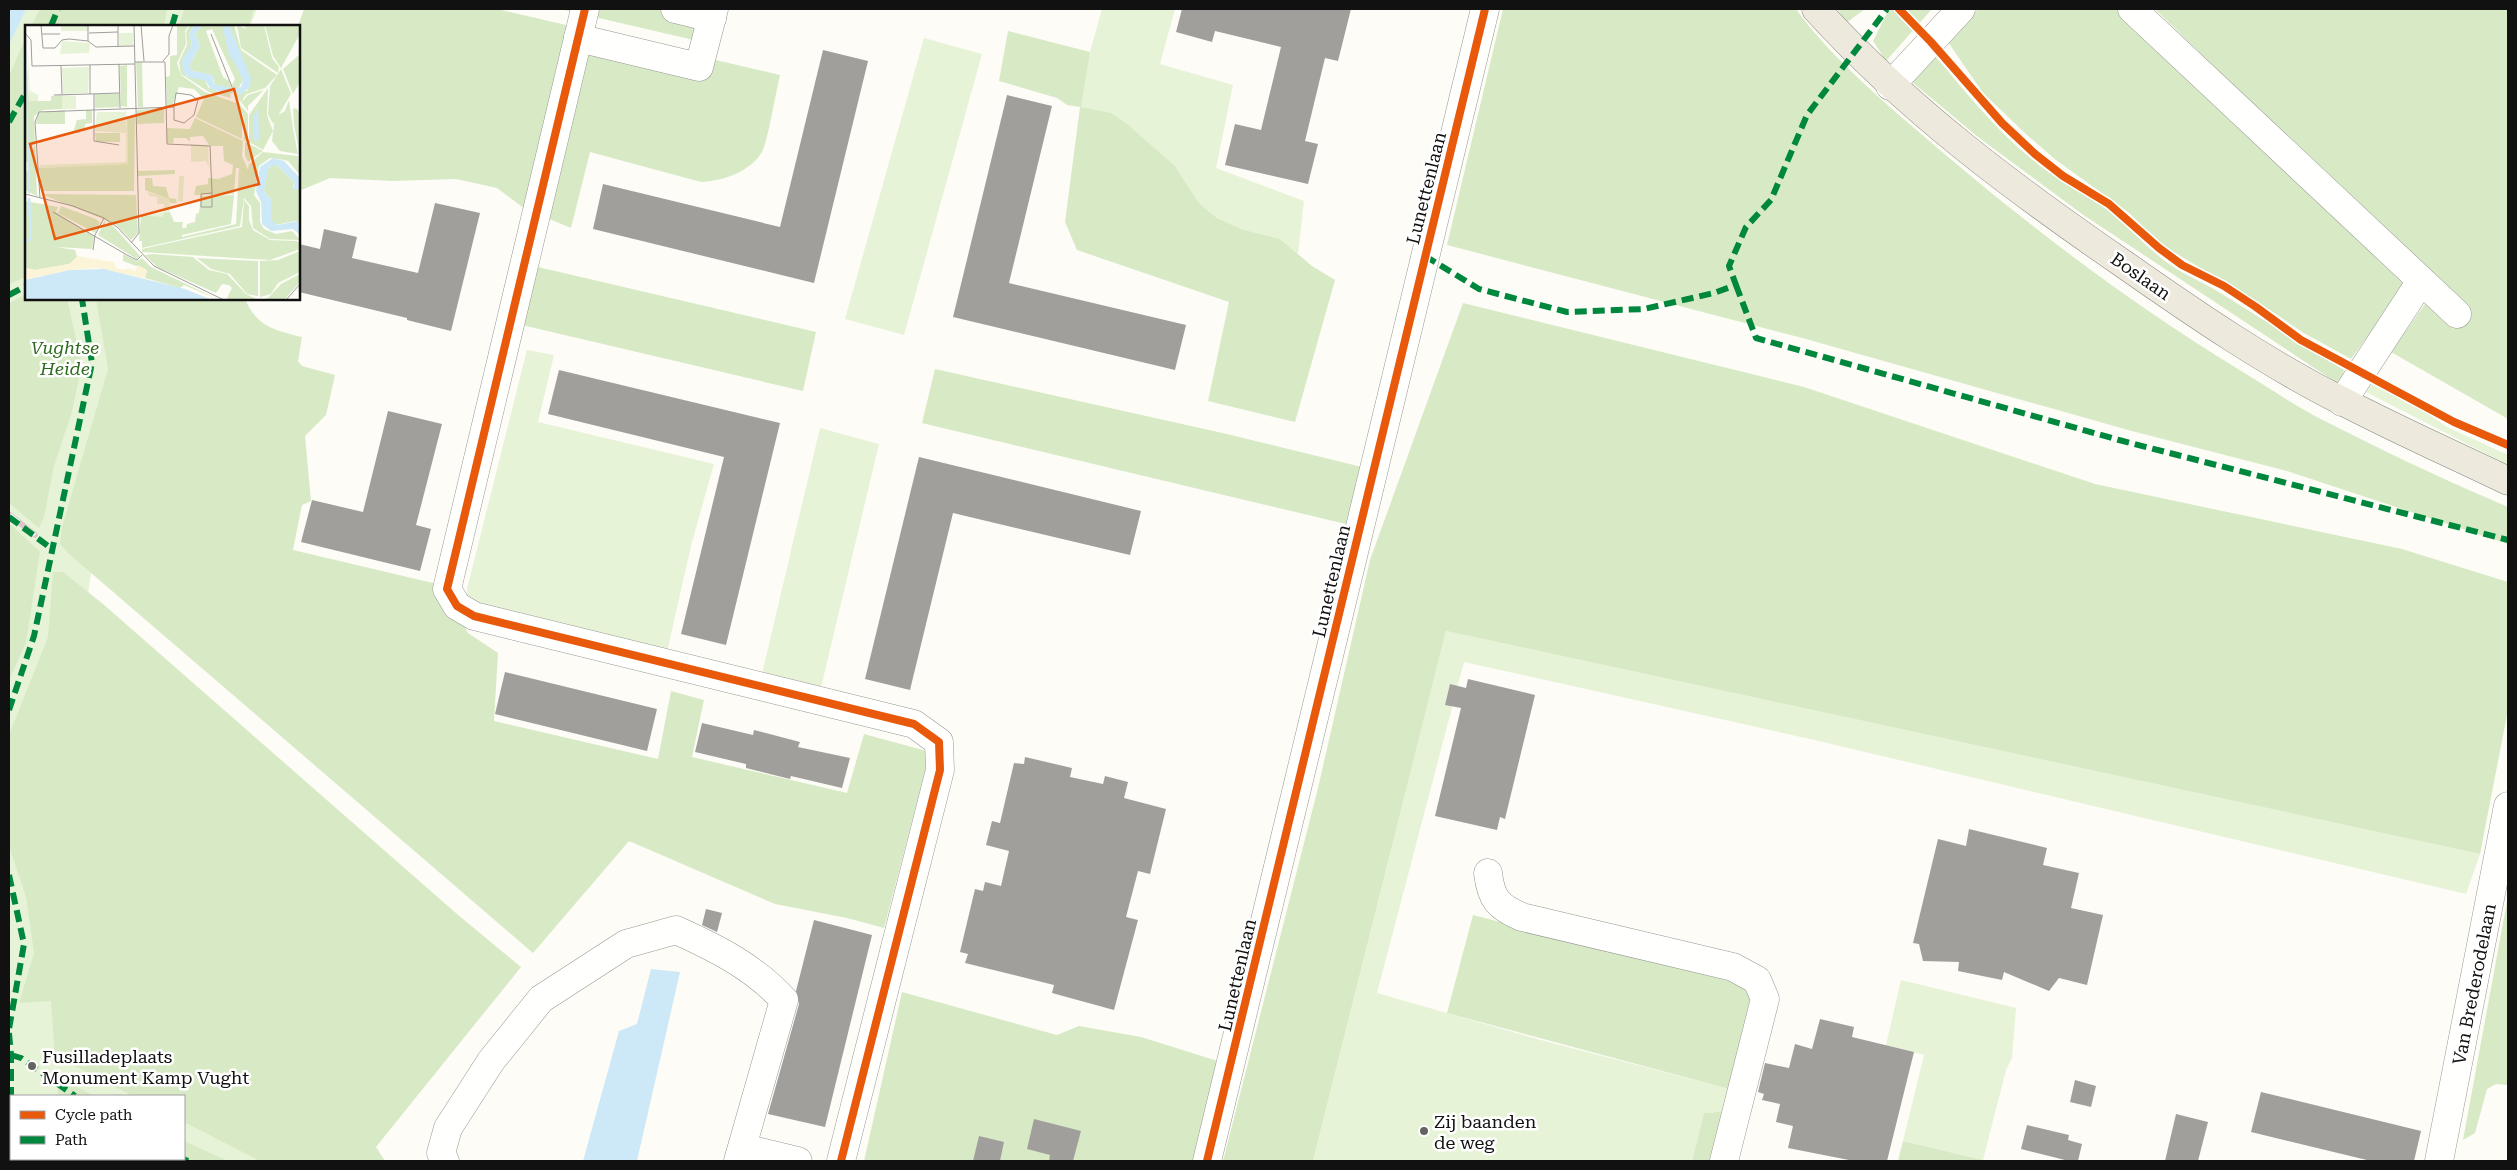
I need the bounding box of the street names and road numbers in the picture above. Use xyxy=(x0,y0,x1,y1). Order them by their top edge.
street label: Lunettenlaan xyxy=(1402,129,1450,246)
street label: Boslaan xyxy=(2107,248,2175,304)
street label: Lunettenlaan xyxy=(1308,522,1354,639)
street label: Van Brederodelaan xyxy=(2448,901,2500,1066)
street label: Lunettenlaan xyxy=(1214,916,1260,1033)

